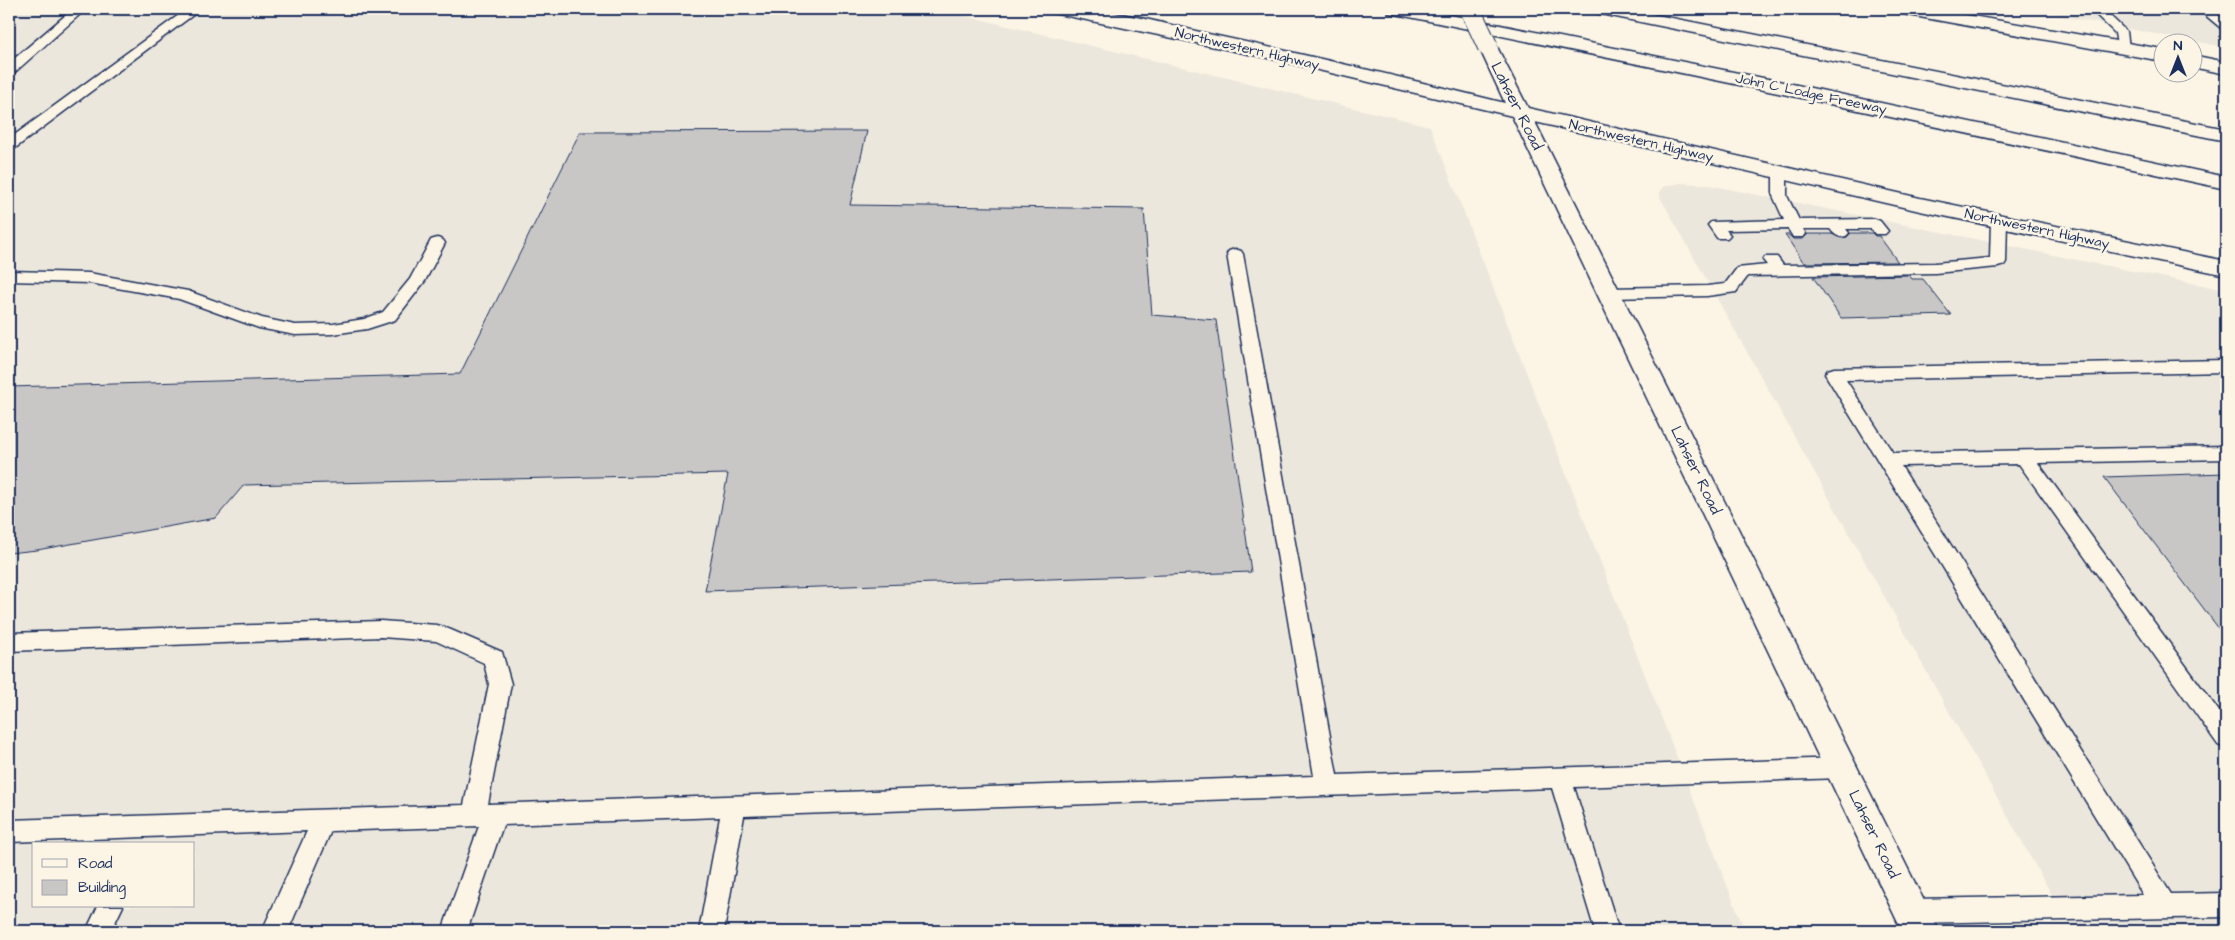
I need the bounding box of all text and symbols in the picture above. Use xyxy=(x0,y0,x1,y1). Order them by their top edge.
street label: Northwestern Highway xyxy=(1173,23,1321,75)
north arrow xyxy=(2152,32,2202,82)
text: N xyxy=(2174,36,2183,56)
street label: Lahser Road xyxy=(1485,58,1549,154)
street label: John C Lodge Freeway xyxy=(1734,68,1889,120)
street label: Northwestern Highway xyxy=(1567,115,1715,167)
street label: Northwestern Highway xyxy=(1963,204,2111,254)
street label: Lahser Road xyxy=(1665,422,1727,518)
street label: Lahser Road xyxy=(1843,786,1905,882)
legend xyxy=(32,842,195,908)
text: Road xyxy=(78,853,113,874)
text: Building xyxy=(78,877,126,899)

